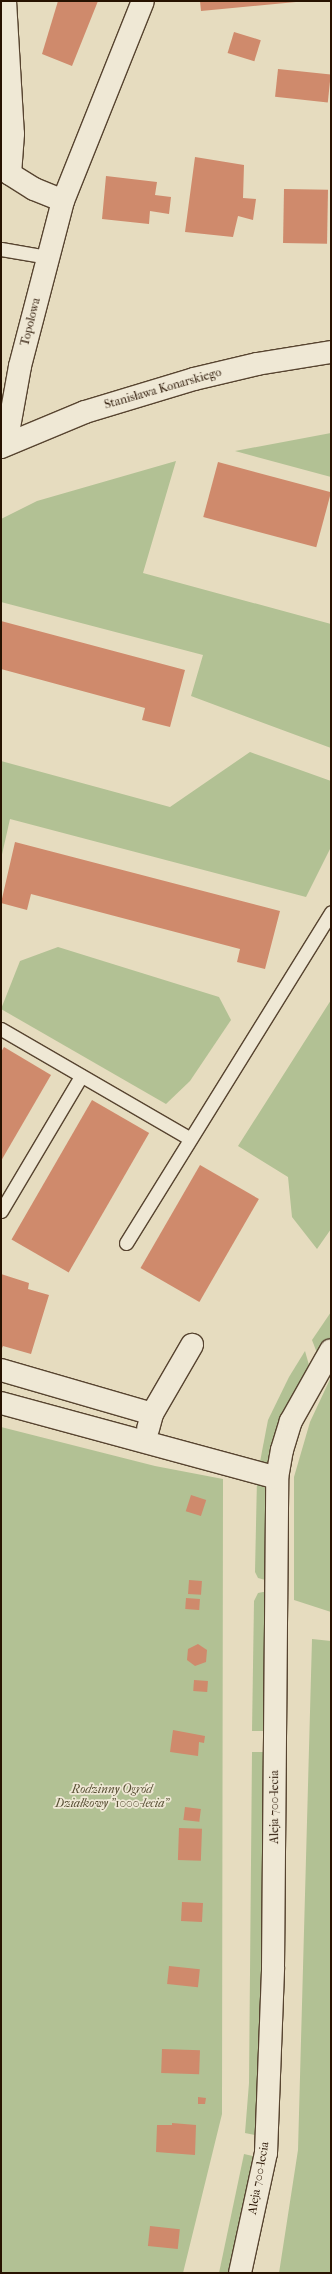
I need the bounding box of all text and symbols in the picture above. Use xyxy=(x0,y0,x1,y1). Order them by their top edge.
street label: Topolowa xyxy=(18,296,44,348)
street label: Stanisława Konarskiego xyxy=(103,365,223,413)
street label: Aleja 700-lecia xyxy=(268,1770,282,1844)
park label: Rodzinny Ogród Działkowy "1000-lecia" xyxy=(55,1783,169,1811)
street label: Aleja 700-lecia xyxy=(246,2140,272,2216)

